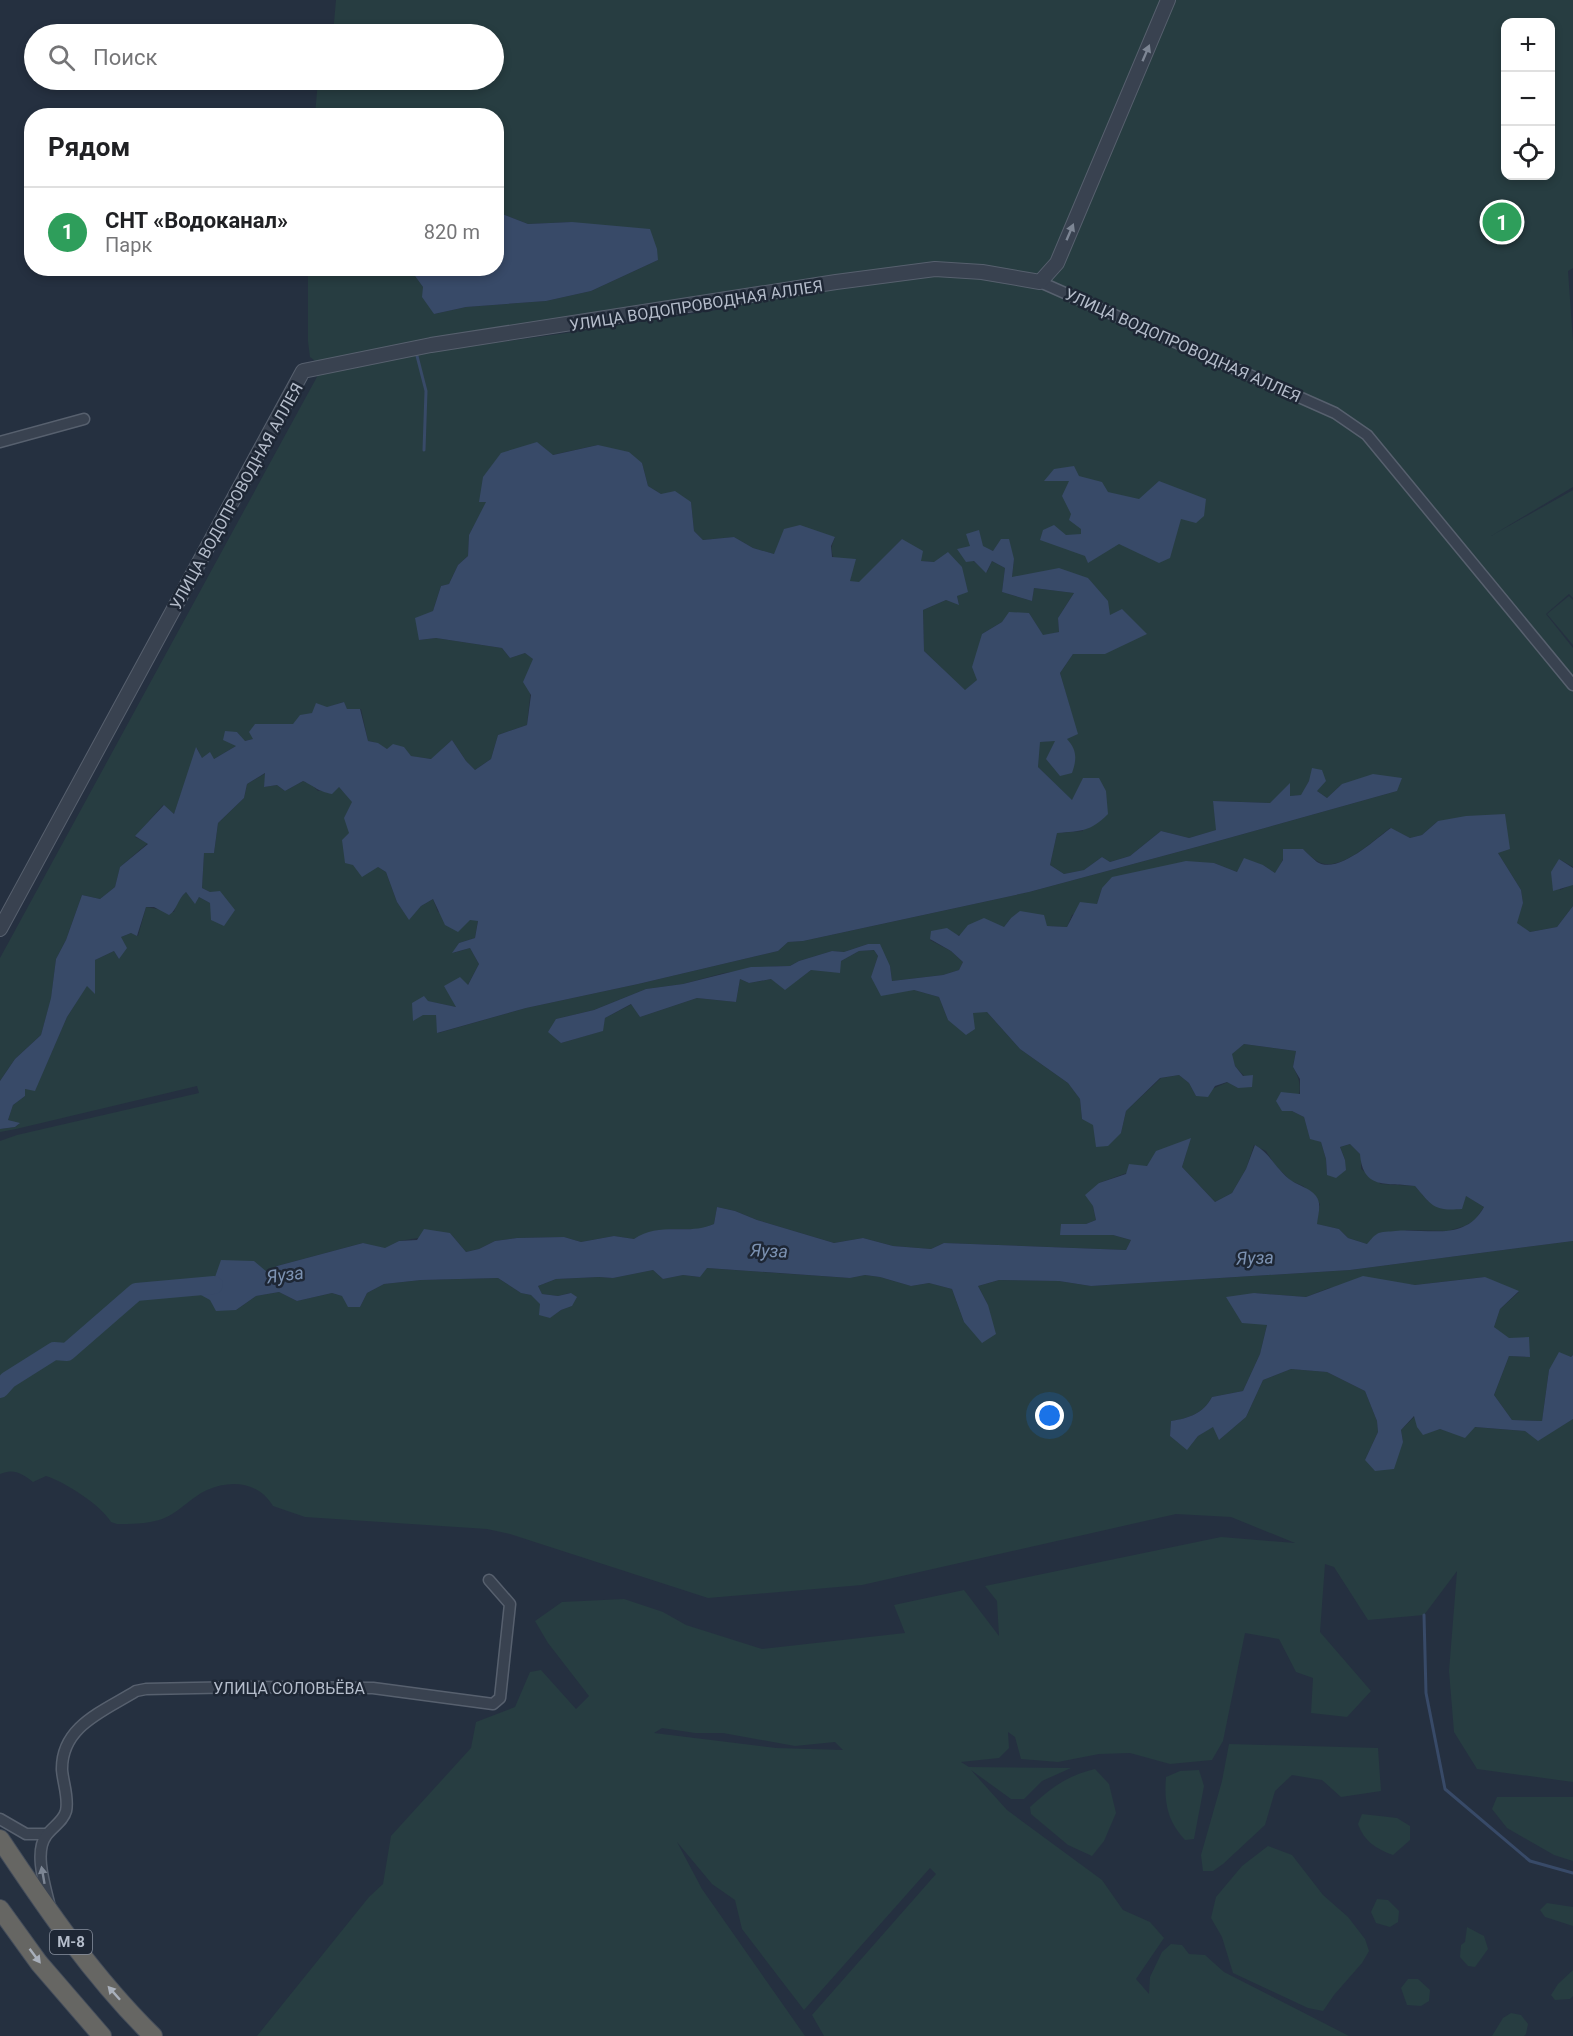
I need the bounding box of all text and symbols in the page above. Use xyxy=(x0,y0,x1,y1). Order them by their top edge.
map controls xyxy=(1501,18,1555,180)
button: + xyxy=(1501,18,1555,72)
search box xyxy=(24,24,504,90)
icon: search xyxy=(45,41,78,74)
one-way arrow xyxy=(1141,43,1151,61)
text: Поиск xyxy=(93,45,157,70)
button: − xyxy=(1501,72,1555,126)
button: locate xyxy=(1501,126,1555,180)
text: Рядом xyxy=(48,132,130,162)
pin: 1 xyxy=(1482,200,1522,244)
text: СНТ «Водоканал» xyxy=(105,208,288,233)
text: 1 xyxy=(62,220,73,244)
text: 820 m xyxy=(424,220,480,244)
one-way arrow xyxy=(1065,224,1074,241)
text: Парк xyxy=(105,233,152,257)
street label: УЛИЦА ВОДОПРОВОДНАЯ АЛЛЕЯ xyxy=(568,276,824,335)
street label: УЛИЦА ВОДОПРОВОДНАЯ АЛЛЕЯ xyxy=(1062,285,1304,406)
street label: УЛИЦА ВОДОПРОВОДНАЯ АЛЛЕЯ xyxy=(166,380,307,613)
water label: Яуза xyxy=(749,1239,788,1262)
water label: Яуза xyxy=(1235,1246,1274,1269)
water label: Яуза xyxy=(264,1261,305,1288)
your location xyxy=(1035,1401,1064,1430)
street label: УЛИЦА СОЛОВЬЁВА xyxy=(213,1679,365,1698)
one-way arrow xyxy=(38,1865,47,1884)
road number: М-8 xyxy=(50,1930,92,1954)
one-way arrow xyxy=(28,1949,40,1964)
one-way arrow xyxy=(108,1986,121,2001)

